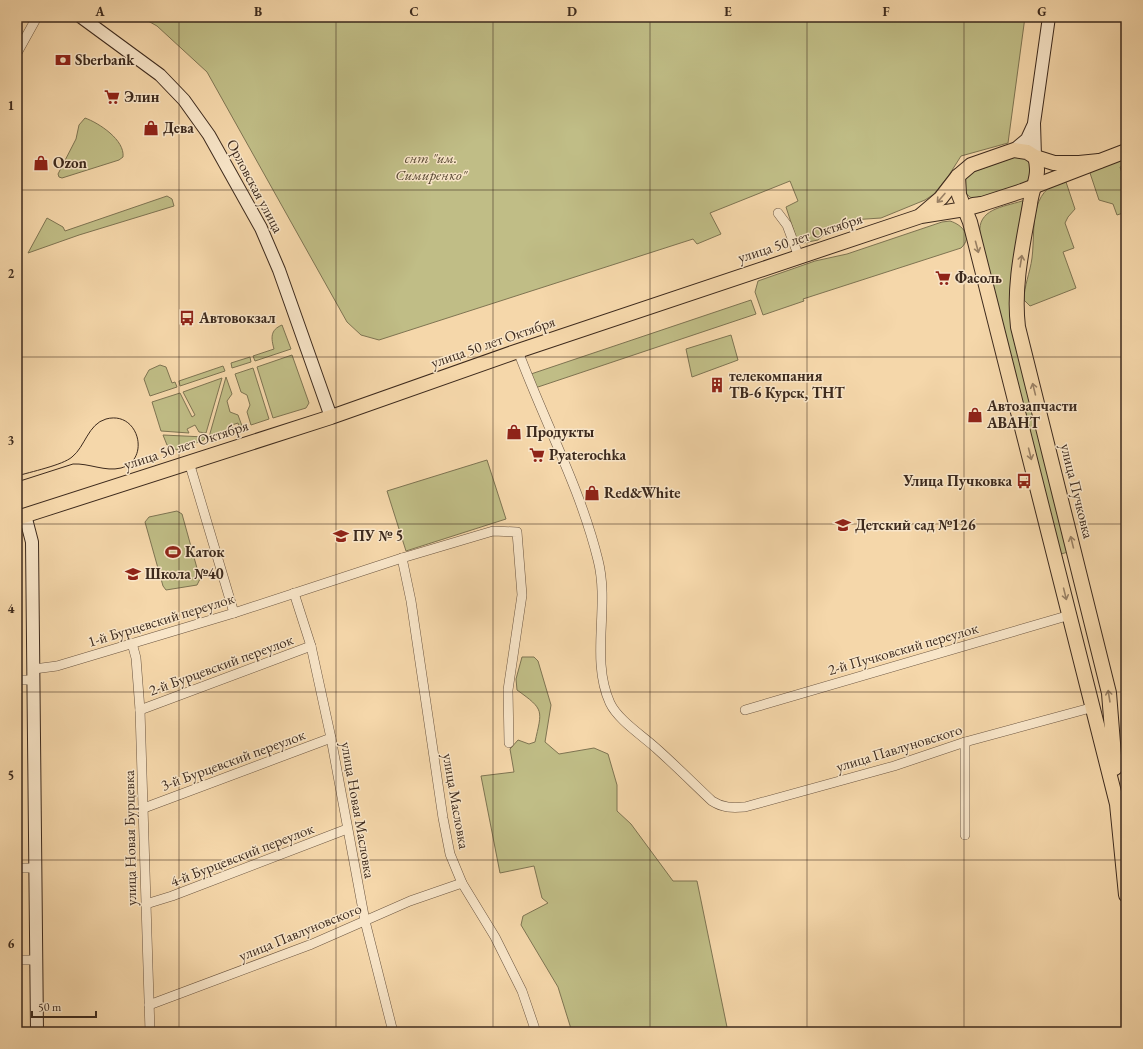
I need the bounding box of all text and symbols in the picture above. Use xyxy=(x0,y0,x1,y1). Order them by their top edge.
text: A xyxy=(94,3,105,20)
text: B xyxy=(254,3,262,20)
text: C xyxy=(409,3,419,20)
text: D xyxy=(567,3,577,20)
text: E xyxy=(724,3,732,20)
text: F xyxy=(882,3,890,20)
text: G xyxy=(1037,3,1047,20)
place label: Sberbank xyxy=(75,50,135,69)
bank icon: Sberbank xyxy=(54,51,72,69)
place label: Элин xyxy=(124,87,160,106)
supermarket icon: Элин xyxy=(103,88,121,106)
text: 1 xyxy=(8,97,15,114)
place label: Дева xyxy=(163,118,194,137)
shop icon: Дева xyxy=(142,119,160,137)
street label: Орловская улица xyxy=(223,136,288,236)
park label: снт "им. Симиренко" xyxy=(395,148,469,184)
place label: Ozon xyxy=(53,153,88,172)
shop icon: Ozon xyxy=(32,154,50,172)
one-way arrow xyxy=(937,192,946,203)
street label: улица 50 лет Октября xyxy=(735,208,865,267)
one-way arrow xyxy=(973,240,981,253)
one-way arrow xyxy=(1017,255,1025,268)
text: 2 xyxy=(8,265,15,282)
place label: Фасоль xyxy=(955,268,1002,287)
supermarket icon: Фасоль xyxy=(934,269,952,287)
place label: Автовокзал xyxy=(198,308,276,327)
bus stop icon: Автовокзал xyxy=(178,309,196,327)
street label: улица 50 лет Октября xyxy=(428,311,558,372)
place label: телекомпания ТВ-6 Курск, ТНТ xyxy=(729,366,845,402)
building icon: телекомпания ТВ-6 Курск, ТНТ xyxy=(708,376,726,394)
one-way arrow xyxy=(1030,383,1037,396)
place label: Автозапчасти АВАНТ xyxy=(986,396,1077,432)
shop icon: Автозапчасти АВАНТ xyxy=(966,406,984,424)
street label: улица 50 лет Октября xyxy=(121,415,251,474)
place label: Продукты xyxy=(526,422,594,441)
shop icon: Продукты xyxy=(505,423,523,441)
text: 3 xyxy=(8,432,15,449)
street label: улица Пучковка xyxy=(1056,441,1098,540)
place label: Pyaterochka xyxy=(549,445,627,464)
supermarket icon: Pyaterochka xyxy=(528,446,546,464)
one-way arrow xyxy=(1027,447,1034,460)
place label: Улица Пучковка xyxy=(902,471,1012,490)
bus stop icon: Улица Пучковка xyxy=(1015,472,1033,490)
place label: Red&White xyxy=(604,483,681,502)
shop icon: Red&White xyxy=(583,484,601,502)
place label: Детский сад №126 xyxy=(855,515,976,534)
school or university icon: Детский сад №126 xyxy=(834,516,852,534)
place label: ПУ № 5 xyxy=(353,526,404,545)
school or university icon: ПУ № 5 xyxy=(332,527,350,545)
one-way arrow xyxy=(1068,536,1076,549)
place label: Каток xyxy=(185,542,225,561)
sports icon: Каток xyxy=(164,543,182,561)
place label: Школа №40 xyxy=(145,564,224,583)
school or university icon: Школа №40 xyxy=(124,565,142,583)
one-way arrow xyxy=(1062,587,1069,600)
street label: 1-й Бурцевский переулок xyxy=(85,588,236,651)
text: 4 xyxy=(8,600,15,617)
street label: 2-й Пучковский переулок xyxy=(825,618,980,679)
street label: 2-й Бурцевский переулок xyxy=(146,630,296,699)
one-way arrow xyxy=(1105,690,1113,703)
street label: улица Павлуновского xyxy=(833,719,964,776)
street label: 3-й Бурцевский переулок xyxy=(158,725,308,794)
street label: улица Новая Масловка xyxy=(337,740,380,880)
street label: улица Масловка xyxy=(439,752,474,850)
text: 5 xyxy=(8,767,14,784)
street label: улица Новая Бурцевка xyxy=(119,770,140,906)
street label: 4-й Бурцевский переулок xyxy=(167,818,316,891)
street label: улица Павлуновского xyxy=(236,898,364,965)
text: 6 xyxy=(8,935,15,952)
scale bar xyxy=(32,993,96,1019)
text: 50 m xyxy=(38,999,62,1015)

